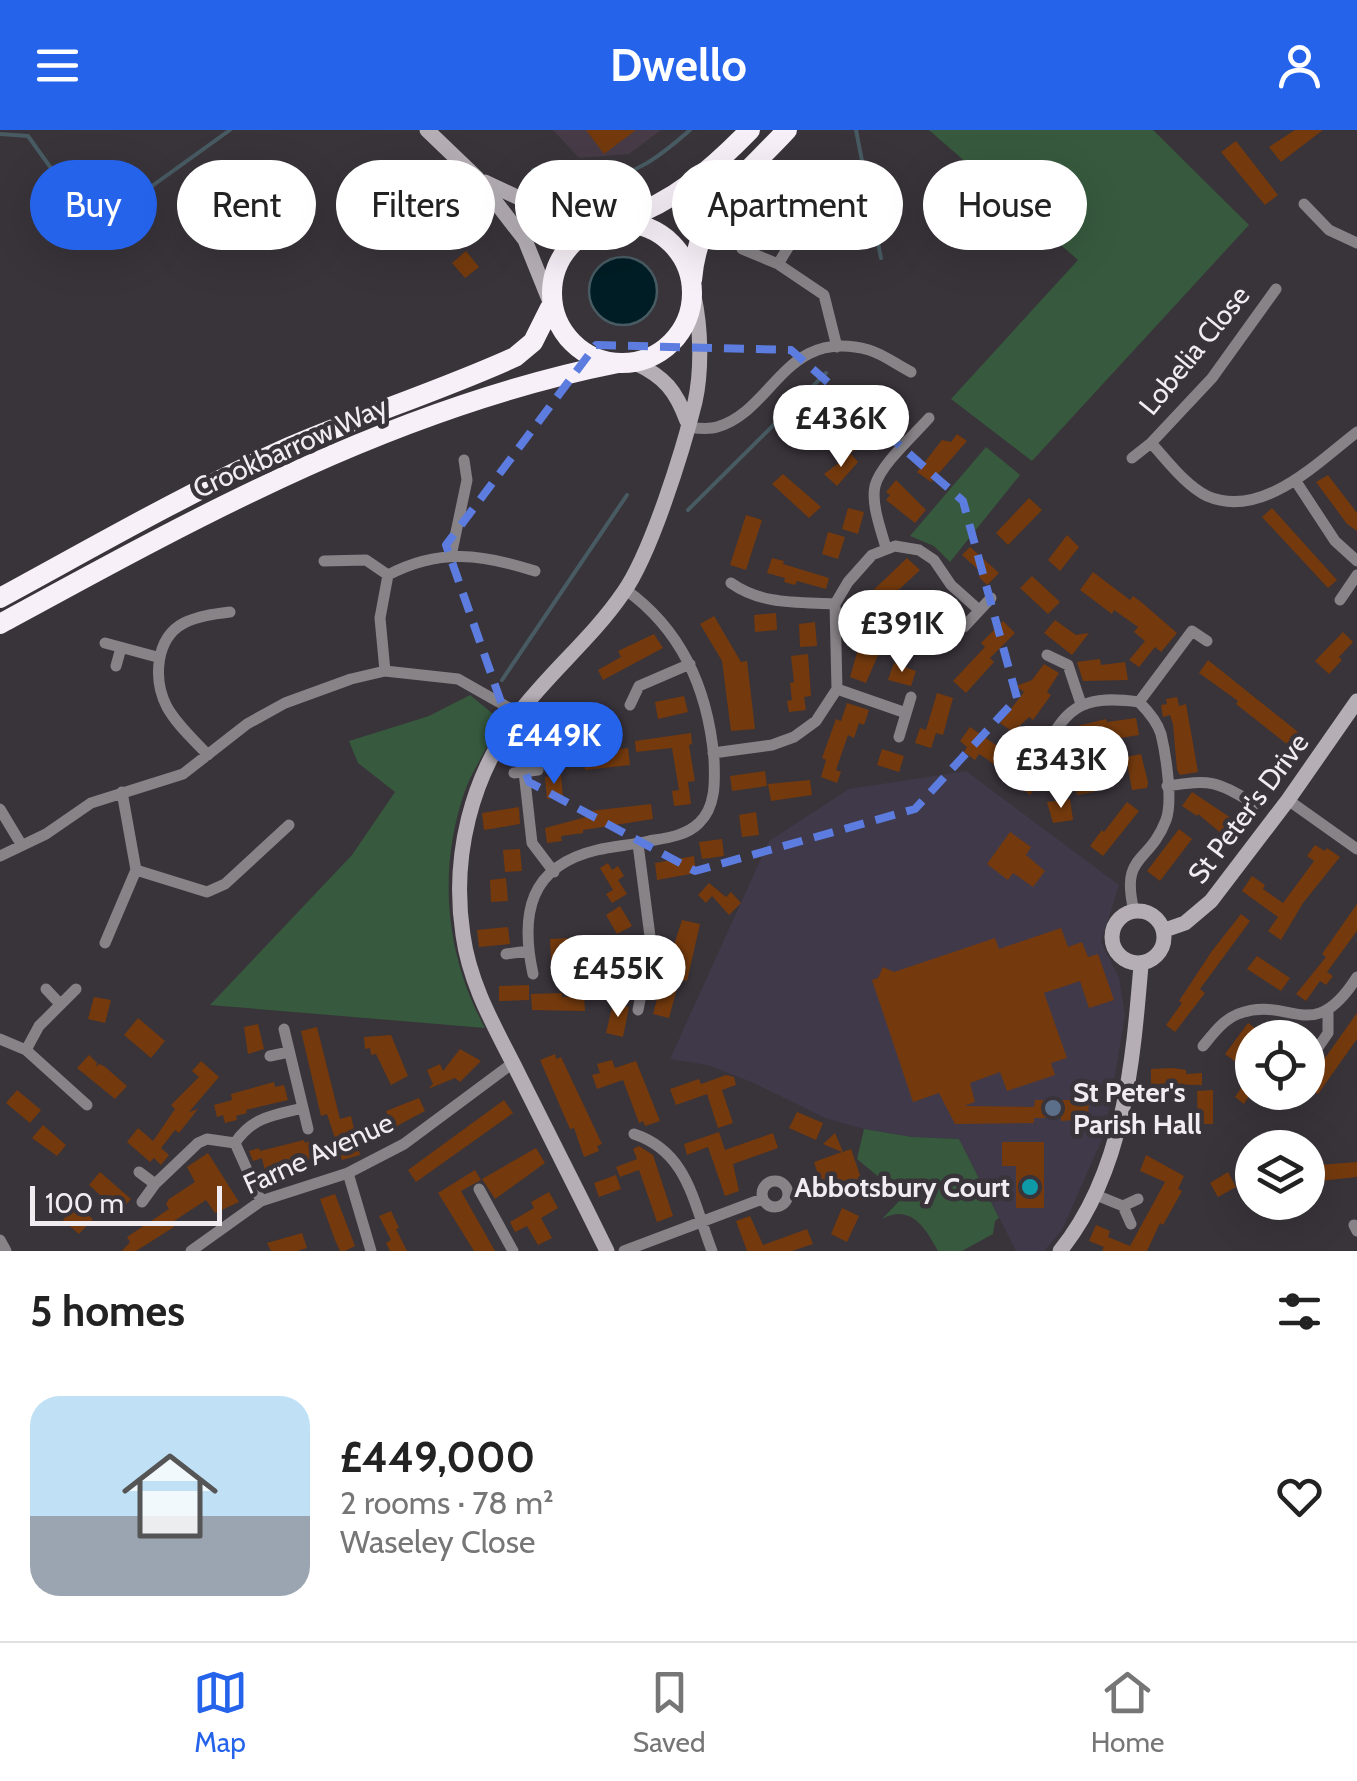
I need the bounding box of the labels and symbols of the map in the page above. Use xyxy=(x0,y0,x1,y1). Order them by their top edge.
street label: Lobelia Close xyxy=(1132,279,1256,421)
pin: £436K xyxy=(771,385,911,470)
street label: Crookbarrow Way xyxy=(187,389,393,505)
pin: £391K xyxy=(832,590,972,675)
pin: £449K xyxy=(484,702,624,787)
pin: £343K xyxy=(991,726,1131,811)
street label: St Peter's Drive xyxy=(1180,726,1316,890)
pin: £455K xyxy=(548,935,688,1020)
place label: St Peter's Parish Hall xyxy=(1073,1075,1202,1141)
marker: St Peter's Parish Hall xyxy=(1042,1097,1064,1119)
street label: Farne Avenue xyxy=(238,1105,398,1201)
place label: Abbotsbury Court xyxy=(794,1170,1010,1204)
marker: Abbotsbury Court xyxy=(1019,1176,1041,1198)
scale bar xyxy=(30,1181,222,1226)

